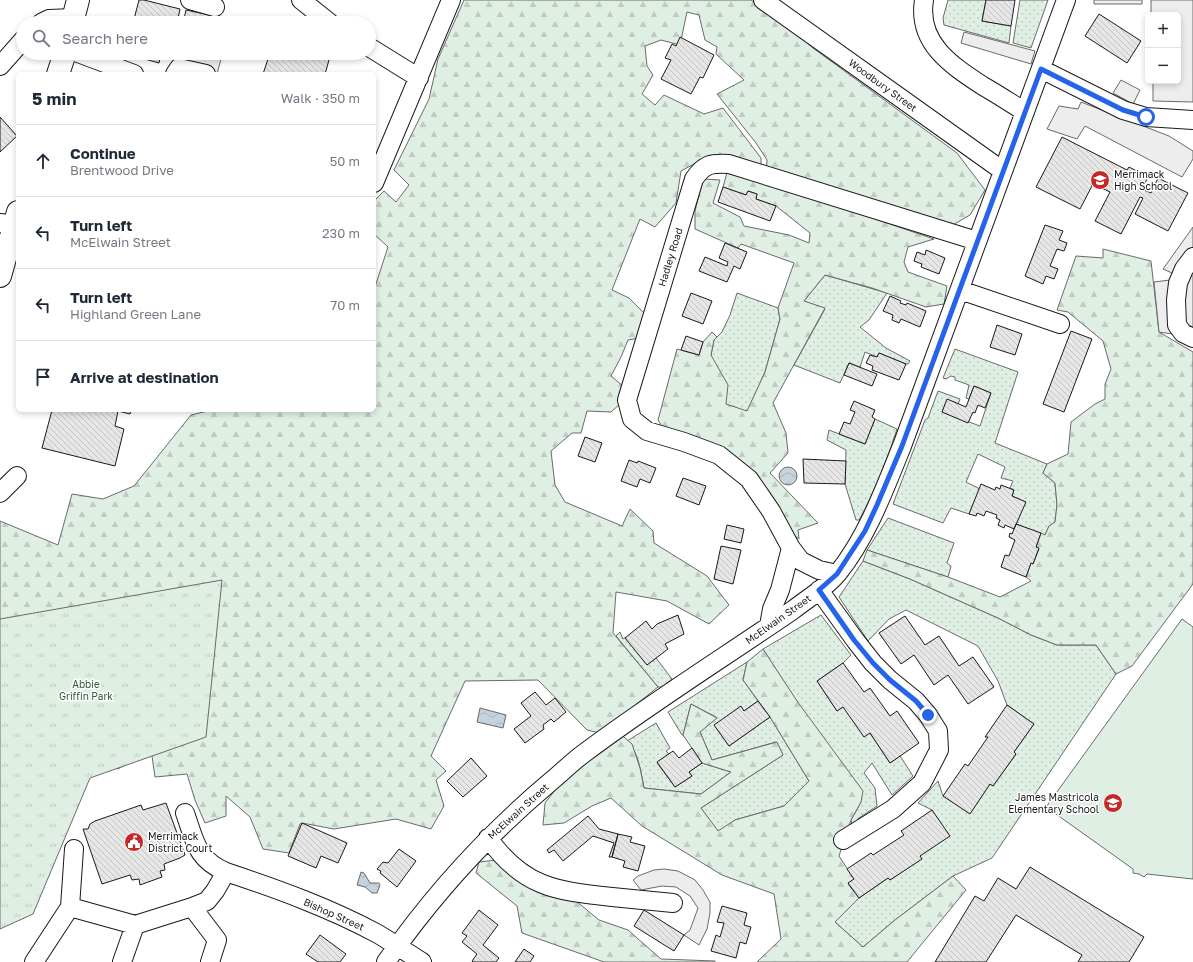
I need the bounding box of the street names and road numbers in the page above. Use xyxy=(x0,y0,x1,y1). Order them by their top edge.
street label: Woodbury Street xyxy=(847,56,919,114)
street label: Hadley Road xyxy=(655,226,685,288)
street label: McElwain Street xyxy=(743,592,813,646)
street label: McElwain Street xyxy=(485,781,551,841)
street label: Bishop Street xyxy=(302,895,366,933)

